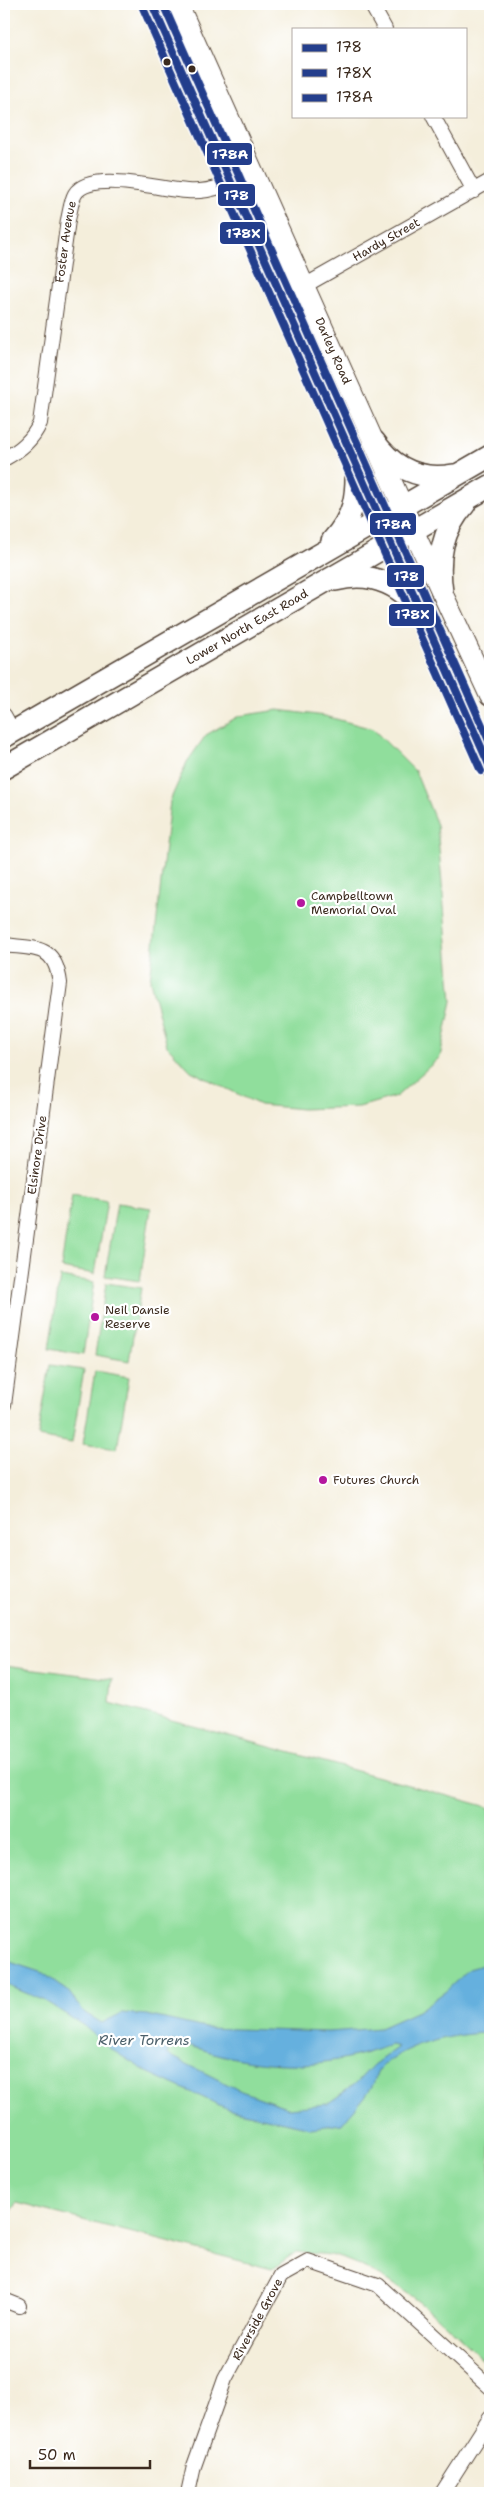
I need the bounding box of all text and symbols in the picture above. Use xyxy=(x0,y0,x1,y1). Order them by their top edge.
legend xyxy=(292,28,466,118)
text: 178 xyxy=(336,37,362,57)
unlabelled marker xyxy=(162,57,172,67)
text: 178X xyxy=(336,63,372,83)
unlabelled marker xyxy=(187,64,197,74)
text: 178A xyxy=(336,87,373,107)
line badge: 178A xyxy=(206,142,253,166)
text: 178A xyxy=(212,145,248,163)
line badge: 178 xyxy=(217,183,256,207)
text: 178 xyxy=(223,186,249,204)
street label: Foster Avenue xyxy=(51,199,80,284)
street label: Hardy Street xyxy=(350,214,423,265)
line badge: 178X xyxy=(219,221,266,245)
text: 178X xyxy=(226,224,260,242)
street label: Darley Road xyxy=(311,315,355,387)
line badge: 178A xyxy=(369,512,417,536)
text: 178A xyxy=(375,515,411,533)
line badge: 178 xyxy=(386,564,425,588)
text: 178 xyxy=(393,567,419,585)
street label: Lower North East Road xyxy=(183,585,311,669)
line badge: 178X xyxy=(388,603,435,627)
text: 178X xyxy=(395,605,429,623)
place label: Campbelltown Memorial Oval xyxy=(311,888,396,918)
marker: Campbelltown Memorial Oval xyxy=(295,897,307,909)
street label: Elsinore Drive xyxy=(24,1114,50,1196)
place label: Neil Dansie Reserve xyxy=(105,1302,170,1332)
marker: Neil Dansie Reserve xyxy=(89,1311,101,1323)
place label: Futures Church xyxy=(333,1472,419,1488)
marker: Futures Church xyxy=(317,1474,329,1486)
water label: River Torrens xyxy=(98,2031,190,2049)
street label: Riverside Grove xyxy=(229,2275,286,2363)
scale bar xyxy=(30,2437,150,2469)
text: 50 m xyxy=(38,2445,76,2465)

